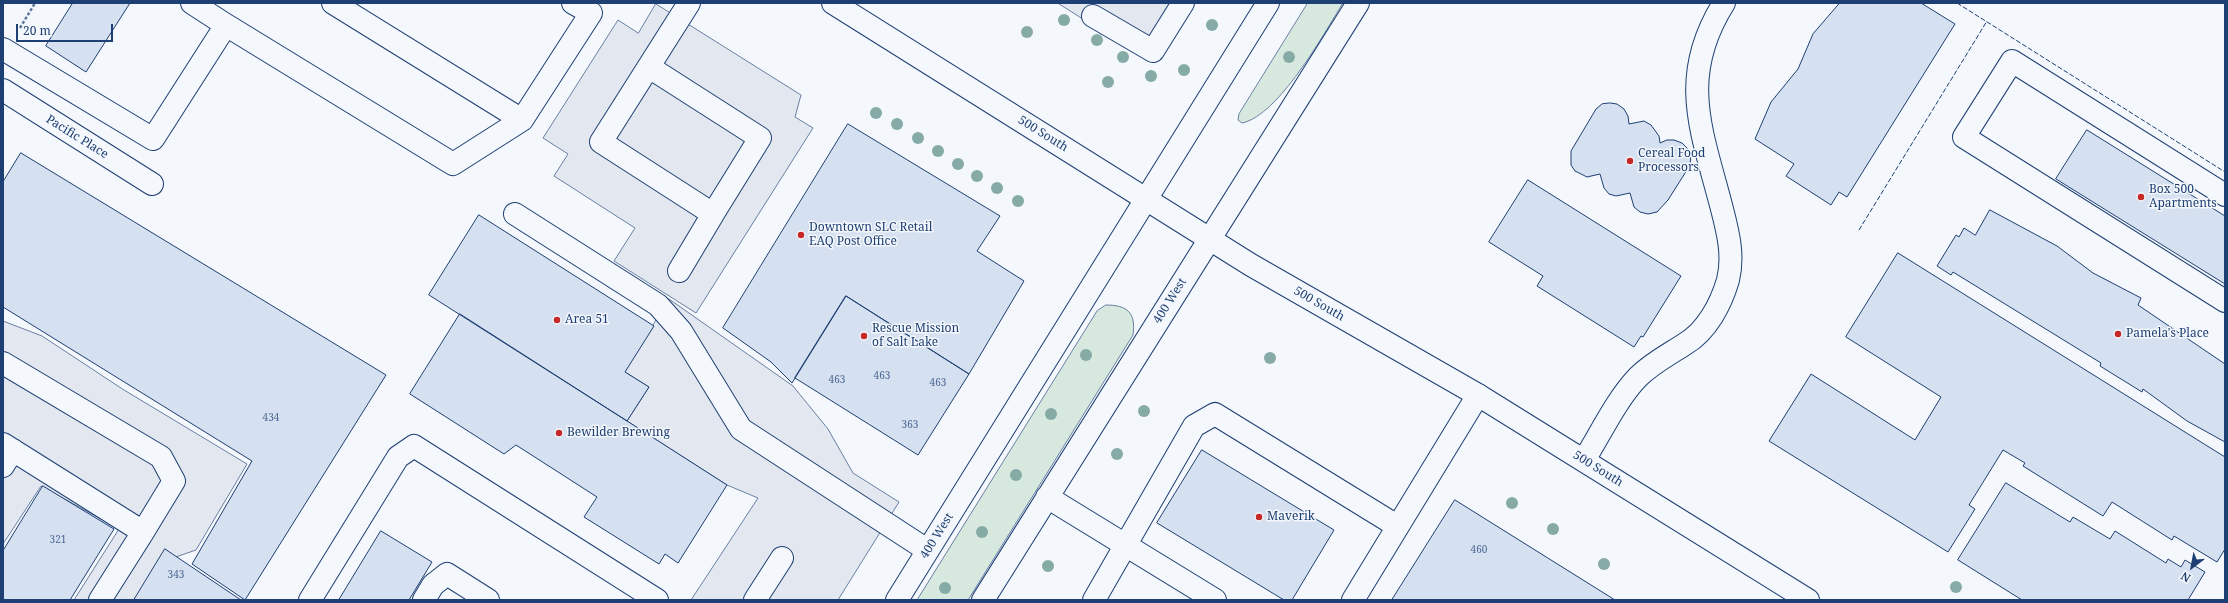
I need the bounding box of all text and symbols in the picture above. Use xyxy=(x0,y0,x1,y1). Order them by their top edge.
scale bar xyxy=(18,16,115,42)
text: 20 m xyxy=(23,22,51,39)
street label: Pacific Place xyxy=(43,112,111,162)
street label: 500 South xyxy=(1015,113,1071,155)
place label: Cereal Food Processors xyxy=(1638,147,1705,175)
marker: Cereal Food Processors xyxy=(1625,156,1635,166)
place label: Box 500 Apartments xyxy=(2149,183,2217,211)
marker: Box 500 Apartments xyxy=(2136,192,2146,202)
place label: Downtown SLC Retail EAQ Post Office xyxy=(809,221,932,249)
marker: Downtown SLC Retail EAQ Post Office xyxy=(796,230,806,240)
street label: 400 West xyxy=(1150,275,1190,327)
street label: 500 South xyxy=(1291,284,1347,324)
place label: Area 51 xyxy=(565,313,609,327)
marker: Area 51 xyxy=(552,315,562,325)
place label: Rescue Mission of Salt Lake xyxy=(872,322,959,350)
place label: Pamela's Place xyxy=(2126,327,2209,341)
marker: Pamela's Place xyxy=(2113,329,2123,339)
marker: Rescue Mission of Salt Lake xyxy=(859,331,869,341)
house number: 463 xyxy=(874,370,890,382)
house number: 463 xyxy=(829,374,845,386)
house number: 463 xyxy=(930,377,946,389)
house number: 434 xyxy=(263,412,279,424)
house number: 363 xyxy=(902,419,918,431)
place label: Bewilder Brewing xyxy=(567,426,670,440)
marker: Bewilder Brewing xyxy=(554,428,564,438)
street label: 500 South xyxy=(1570,448,1626,490)
street label: 400 West xyxy=(917,510,957,562)
place label: Maverik xyxy=(1267,510,1315,524)
marker: Maverik xyxy=(1254,512,1264,522)
house number: 321 xyxy=(50,534,66,546)
house number: 460 xyxy=(1471,544,1487,556)
north arrow xyxy=(2172,547,2212,587)
house number: 343 xyxy=(168,569,184,581)
text: N xyxy=(2178,569,2193,586)

